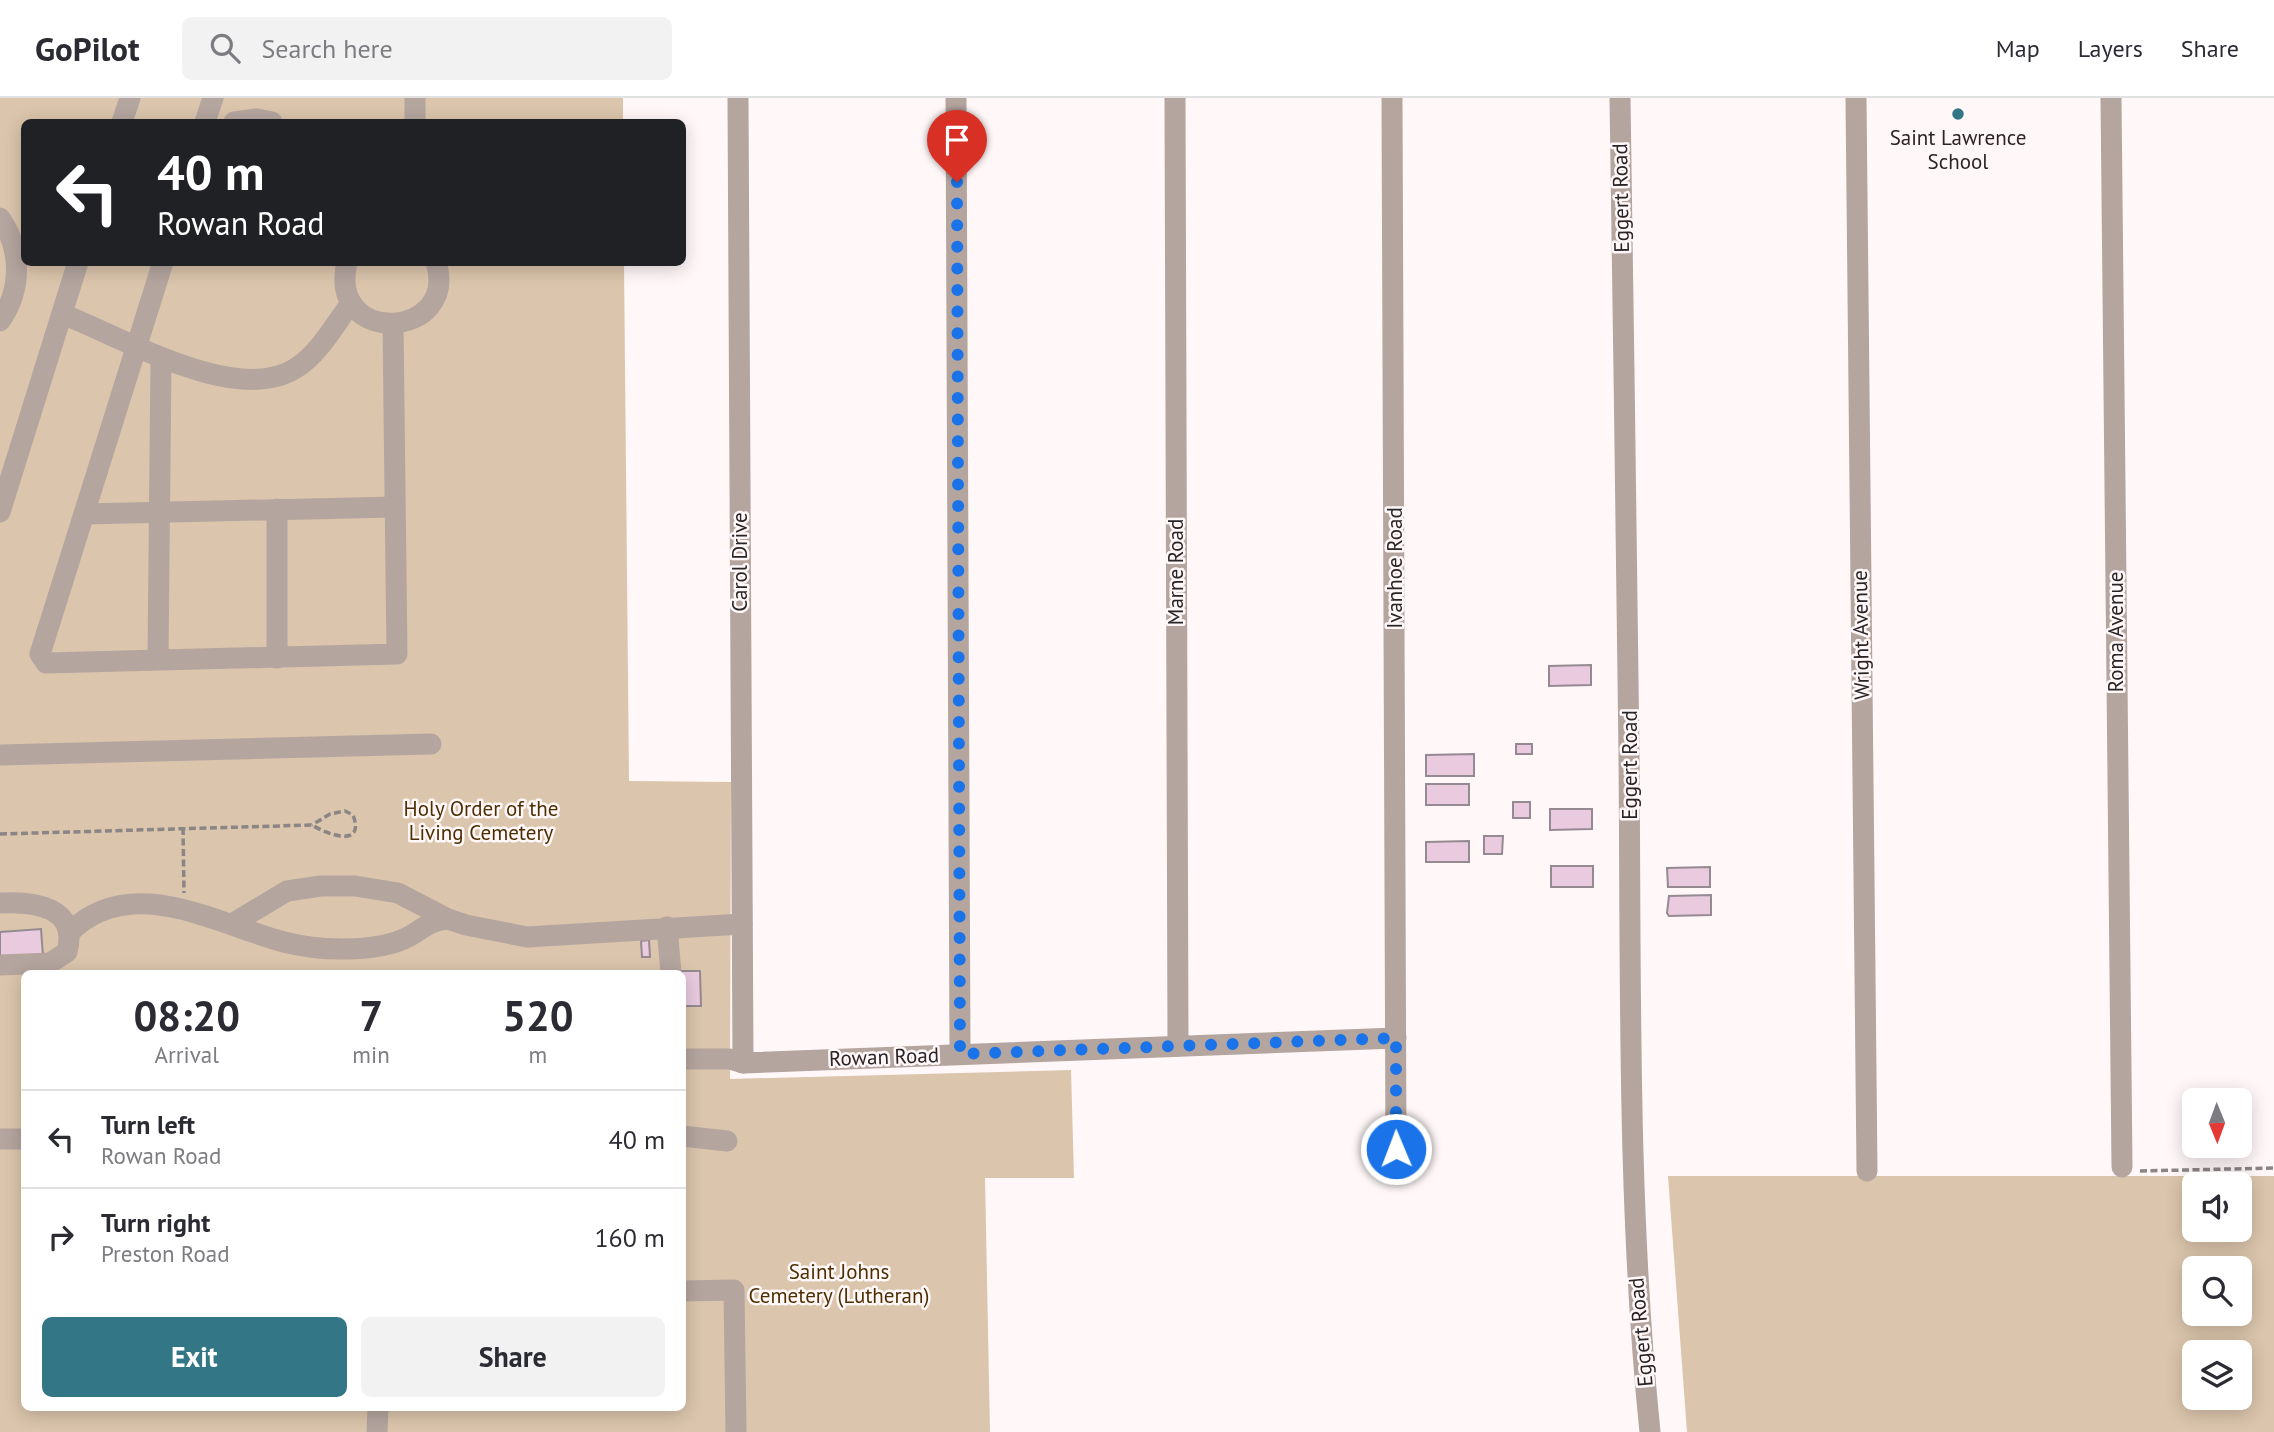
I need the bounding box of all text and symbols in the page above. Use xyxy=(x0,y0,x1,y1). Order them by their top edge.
search box xyxy=(182,17,672,80)
text: GoPilot xyxy=(35,27,140,70)
icon: search xyxy=(206,29,244,67)
text: Search here xyxy=(262,32,393,65)
text: Map xyxy=(1996,33,2040,64)
text: Layers xyxy=(2078,33,2143,64)
text: Share xyxy=(2181,33,2239,64)
marker: Saint Lawrence School xyxy=(1950,106,1966,122)
pin xyxy=(927,110,987,182)
icon: arrive xyxy=(938,121,976,159)
place label: Saint Lawrence School xyxy=(1890,124,2026,175)
text: 40 m xyxy=(157,140,264,204)
street label: Eggert Road xyxy=(1606,143,1635,253)
icon: left xyxy=(42,147,133,238)
text: Rowan Road xyxy=(157,202,325,244)
street label: Ivanhoe Road xyxy=(1381,507,1408,629)
street label: Carol Drive xyxy=(726,512,753,612)
street label: Marne Road xyxy=(1162,519,1189,625)
street label: Wright Avenue xyxy=(1846,570,1875,700)
street label: Roma Avenue xyxy=(2102,572,2129,692)
street label: Eggert Road xyxy=(1616,710,1643,820)
park label: Holy Order of the Living Cemetery xyxy=(404,795,558,846)
text: 08:20 xyxy=(133,988,240,1043)
text: 7 xyxy=(359,988,383,1043)
text: 520 xyxy=(502,988,574,1043)
text: Arrival xyxy=(154,1040,219,1069)
text: min xyxy=(352,1040,390,1069)
text: m xyxy=(529,1040,547,1069)
street label: Rowan Road xyxy=(829,1041,939,1072)
north arrow xyxy=(2182,1088,2252,1158)
map controls xyxy=(2182,1088,2252,1410)
text: Turn left xyxy=(101,1108,195,1141)
position arrow xyxy=(1359,1112,1433,1186)
icon: left xyxy=(42,1120,80,1158)
text: 40 m xyxy=(609,1123,665,1156)
text: Rowan Road xyxy=(101,1141,221,1170)
button: sound xyxy=(2182,1172,2252,1242)
text: Turn right xyxy=(101,1206,210,1239)
icon: right xyxy=(42,1218,80,1256)
text: 160 m xyxy=(594,1221,665,1254)
text: Preston Road xyxy=(101,1239,230,1268)
button: search xyxy=(2182,1256,2252,1326)
park label: Saint Johns Cemetery (Lutheran) xyxy=(749,1258,929,1309)
street label: Eggert Road xyxy=(1622,1276,1659,1388)
button: Exit xyxy=(42,1317,347,1397)
button: Share xyxy=(361,1317,665,1397)
button: layers xyxy=(2182,1340,2252,1410)

